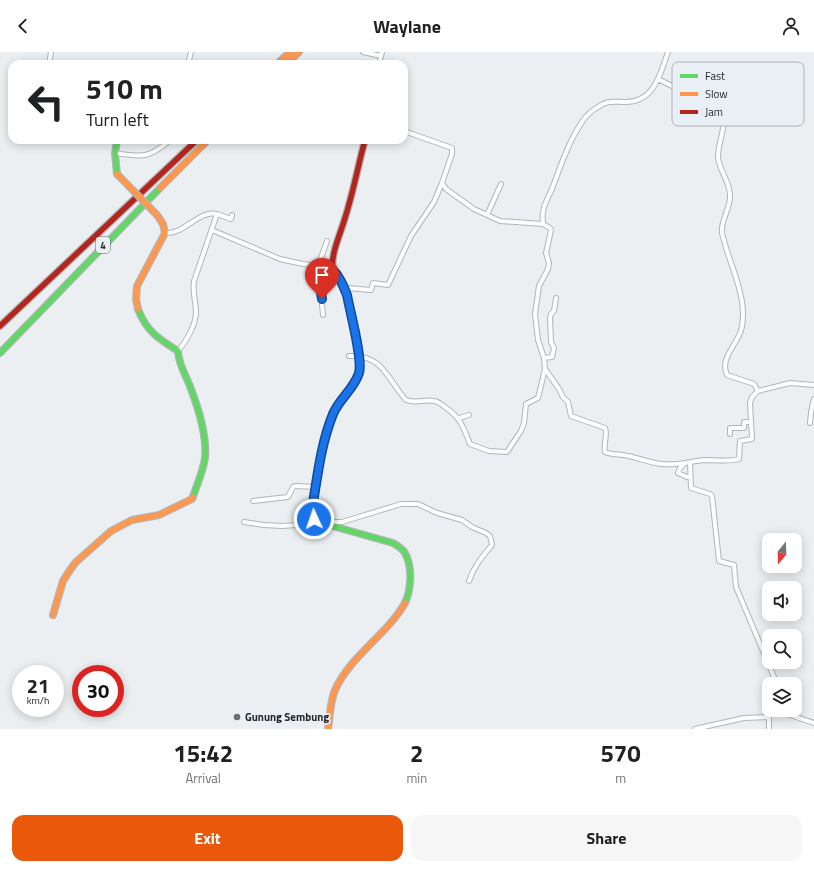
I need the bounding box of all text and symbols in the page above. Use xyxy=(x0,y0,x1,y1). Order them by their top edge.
text: Waylane xyxy=(373,13,441,40)
icon: back xyxy=(12,15,34,37)
icon: person xyxy=(780,15,802,37)
legend xyxy=(672,62,804,126)
text: 510 m xyxy=(86,67,163,110)
text: Fast xyxy=(705,68,725,84)
icon: left xyxy=(20,76,72,128)
text: Slow xyxy=(705,86,728,102)
text: Jam xyxy=(705,104,723,120)
text: Turn left xyxy=(86,106,149,133)
road number: 4 xyxy=(96,237,110,253)
pin xyxy=(305,258,339,299)
icon: arrive xyxy=(311,264,333,286)
position arrow xyxy=(293,498,335,540)
north arrow xyxy=(762,533,802,573)
map controls xyxy=(762,533,802,717)
button: sound xyxy=(762,581,802,621)
button: search xyxy=(762,629,802,669)
speed limit sign: 30 xyxy=(72,665,124,717)
text: 21 xyxy=(27,670,49,701)
button: layers xyxy=(762,677,802,717)
text: km/h xyxy=(27,693,49,708)
place label: Gunung Sembung xyxy=(245,709,329,725)
marker: Gunung Sembung xyxy=(232,712,242,722)
text: 15:42 xyxy=(173,735,233,771)
text: 2 xyxy=(410,735,424,771)
text: 570 xyxy=(600,735,641,771)
text: Arrival xyxy=(186,768,221,788)
text: min xyxy=(406,768,427,788)
text: m xyxy=(615,768,626,788)
button: Exit xyxy=(12,815,403,861)
button: Share xyxy=(411,815,802,861)

